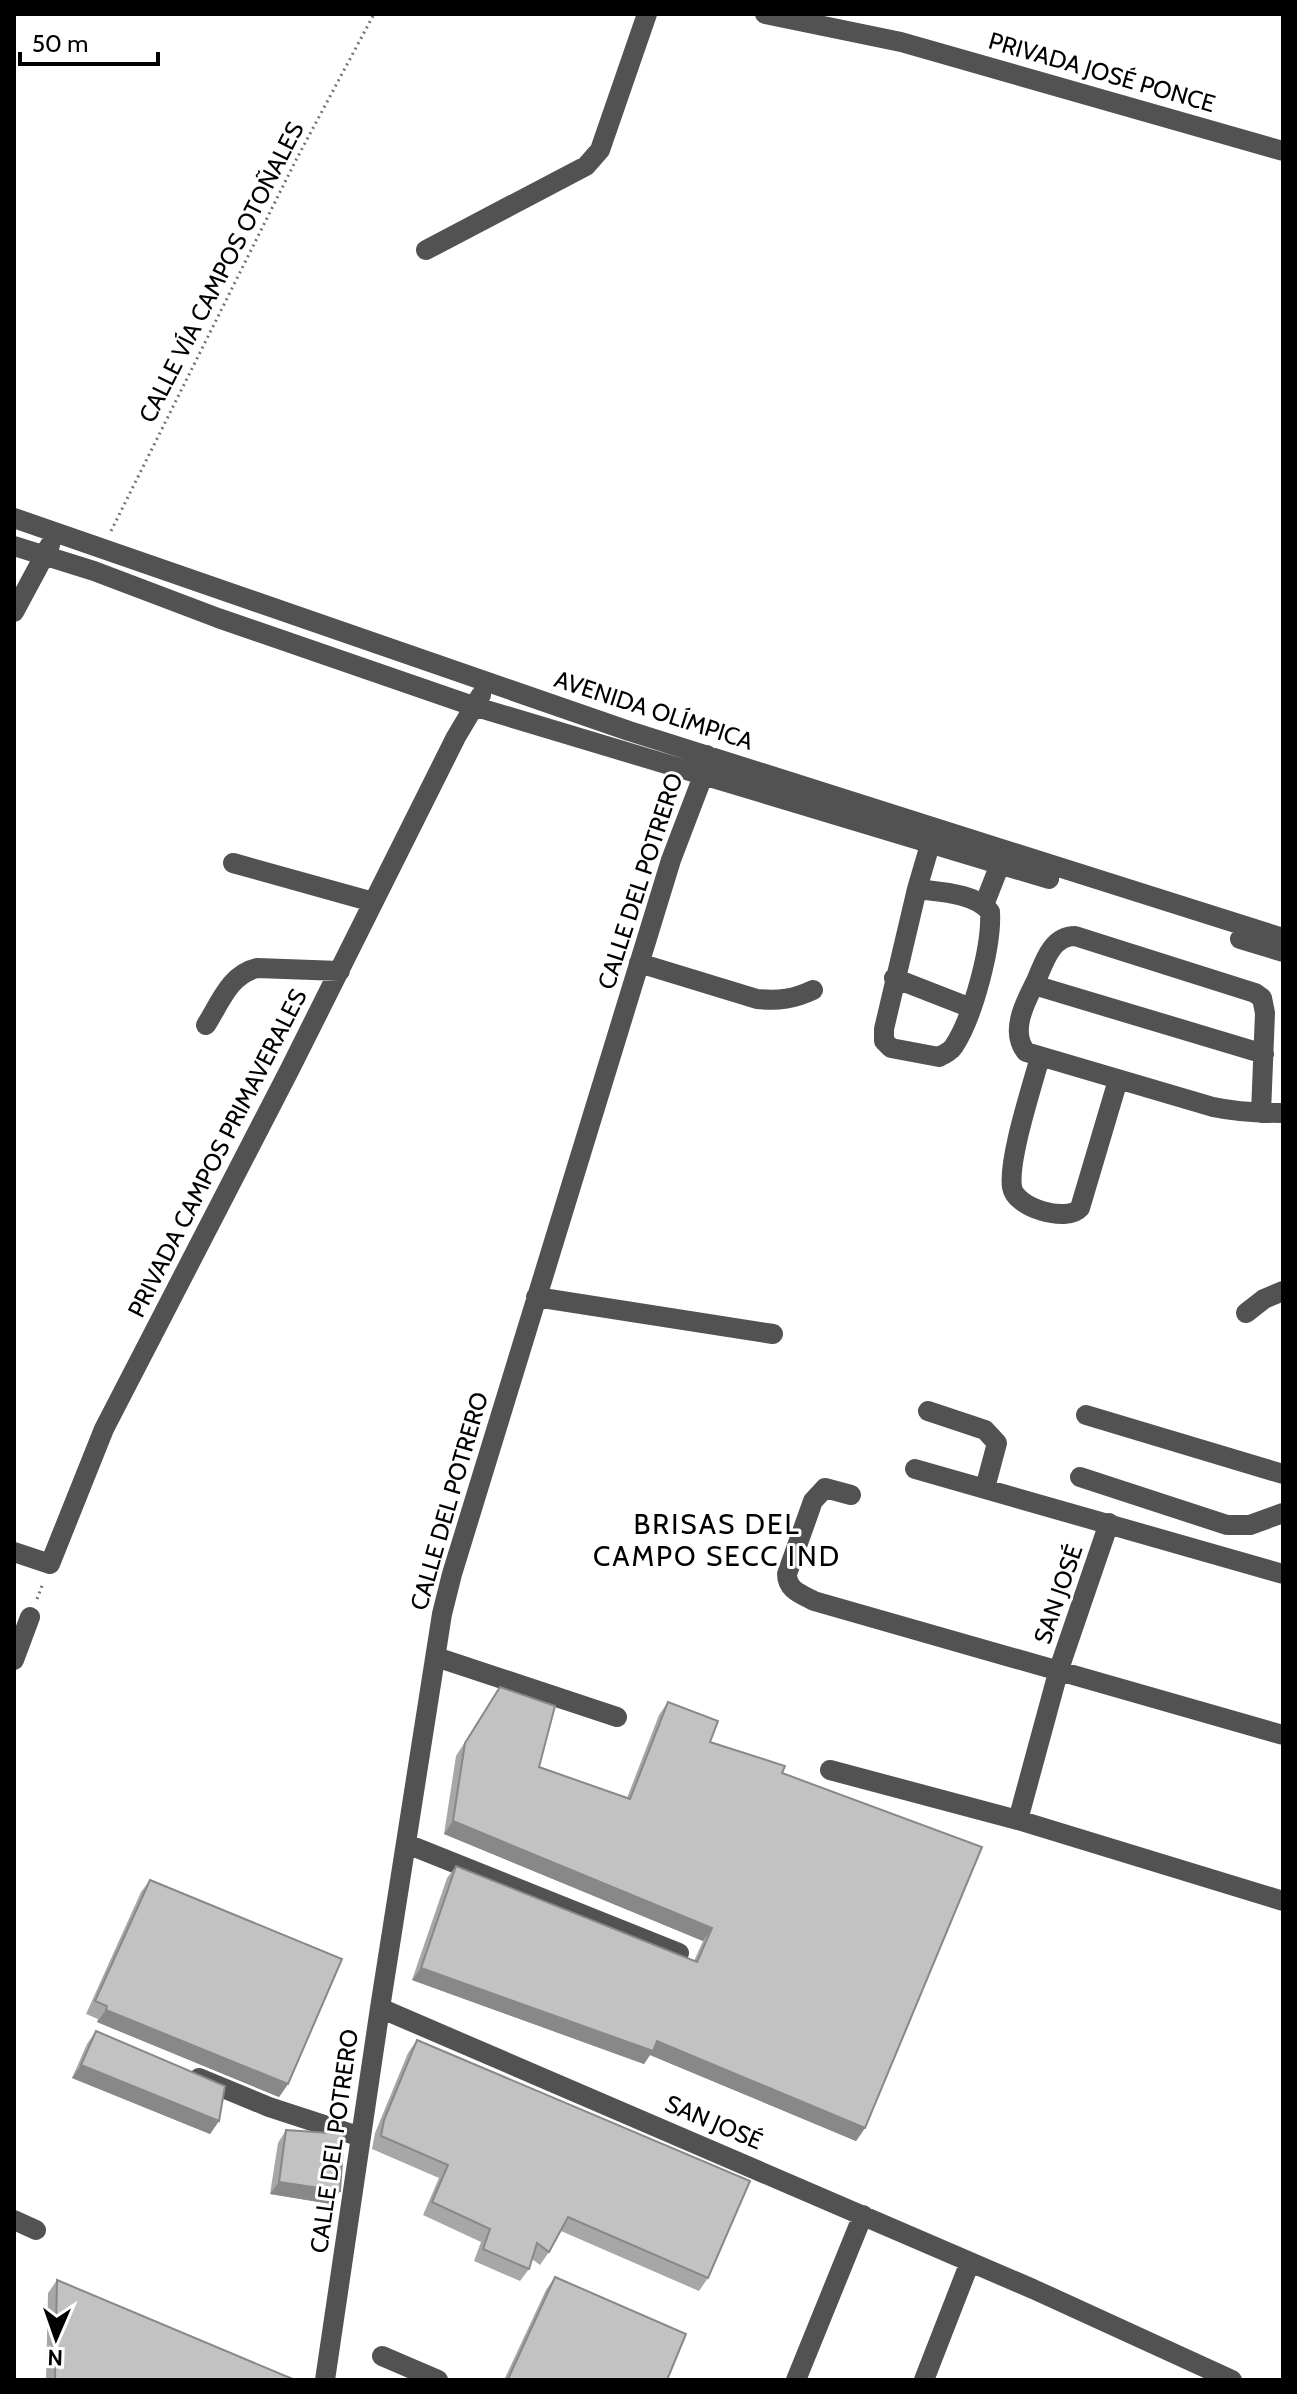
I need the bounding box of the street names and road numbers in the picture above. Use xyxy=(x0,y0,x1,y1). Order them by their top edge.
street label: PRIVADA JOSÉ PONCE xyxy=(985,26,1219,118)
street label: CALLE VÍA CAMPOS OTOÑALES xyxy=(132,117,310,427)
street label: AVENIDA OLÍMPICA xyxy=(551,664,757,756)
street label: CALLE DEL POTRERO xyxy=(591,769,689,993)
street label: PRIVADA CAMPOS PRIMAVERALES xyxy=(121,984,313,1322)
street label: CALLE DEL POTRERO xyxy=(404,1389,494,1613)
street label: SAN JOSÉ xyxy=(1028,1541,1088,1647)
street label: CALLE DEL POTRERO xyxy=(304,2027,364,2255)
street label: SAN JOSÉ xyxy=(661,2089,767,2155)

